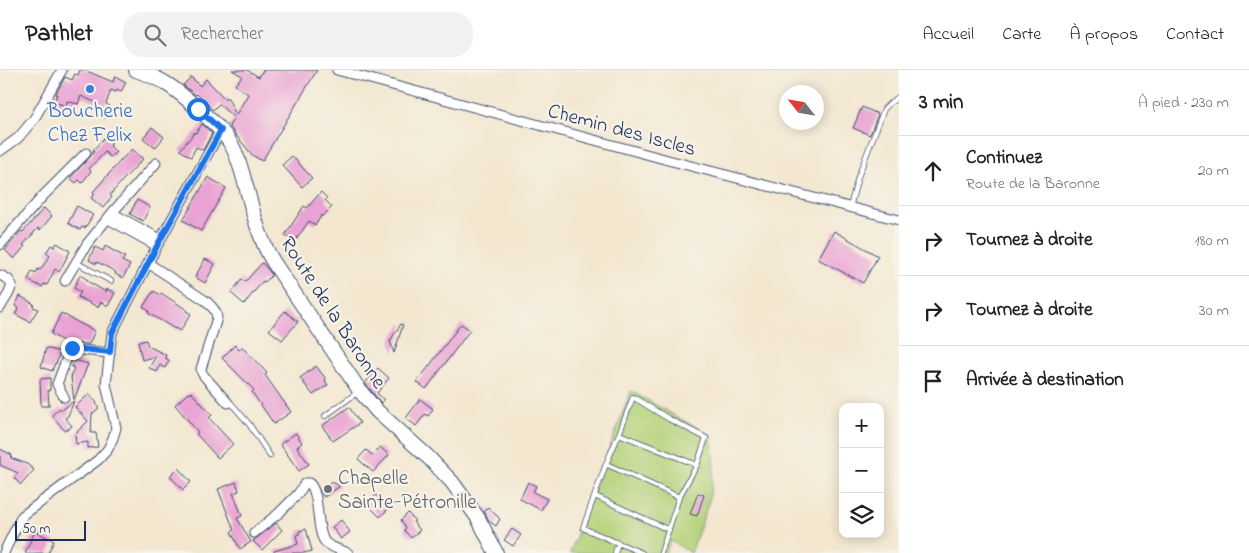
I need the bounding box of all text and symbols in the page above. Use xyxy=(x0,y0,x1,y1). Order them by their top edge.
search box xyxy=(123,12,473,57)
text: Pathlet xyxy=(25,17,93,52)
icon: search xyxy=(141,21,169,49)
text: Rechercher xyxy=(181,21,263,48)
text: Accueil xyxy=(922,22,974,48)
text: Carte xyxy=(1002,22,1041,48)
text: À propos xyxy=(1069,22,1138,48)
text: Contact xyxy=(1166,22,1224,48)
marker: Boucherie Chez Felix xyxy=(84,83,96,95)
north arrow xyxy=(779,85,824,130)
text: 3 min xyxy=(919,88,963,118)
text: À pied · 230 m xyxy=(1138,91,1229,115)
place label: Boucherie Chez Felix xyxy=(46,97,133,151)
street label: Chemin des Iscles xyxy=(544,97,699,165)
route start xyxy=(187,98,210,121)
text: Continuez xyxy=(966,145,1042,172)
icon: ahead xyxy=(919,157,947,185)
text: 20 m xyxy=(1198,159,1229,183)
text: Route de la Baronne xyxy=(966,172,1100,196)
icon: right xyxy=(919,227,947,255)
text: Tournez à droite xyxy=(966,227,1092,254)
text: 180 m xyxy=(1195,229,1229,253)
street label: Route de la Baronne xyxy=(272,231,393,395)
icon: right xyxy=(919,297,947,325)
text: Tournez à droite xyxy=(966,297,1092,324)
text: 30 m xyxy=(1199,299,1229,323)
route end xyxy=(61,337,84,360)
icon: arrive xyxy=(919,367,947,395)
text: Arrivée à destination xyxy=(966,367,1124,394)
map controls xyxy=(839,403,884,538)
button: + xyxy=(839,403,884,448)
button: − xyxy=(839,448,884,493)
place label: Chapelle Sainte-Pétronille xyxy=(338,464,477,518)
marker: Chapelle Sainte-Pétronille xyxy=(322,483,334,495)
button: layers xyxy=(839,493,884,538)
scale bar xyxy=(15,518,86,541)
text: 50 m xyxy=(22,519,50,540)

